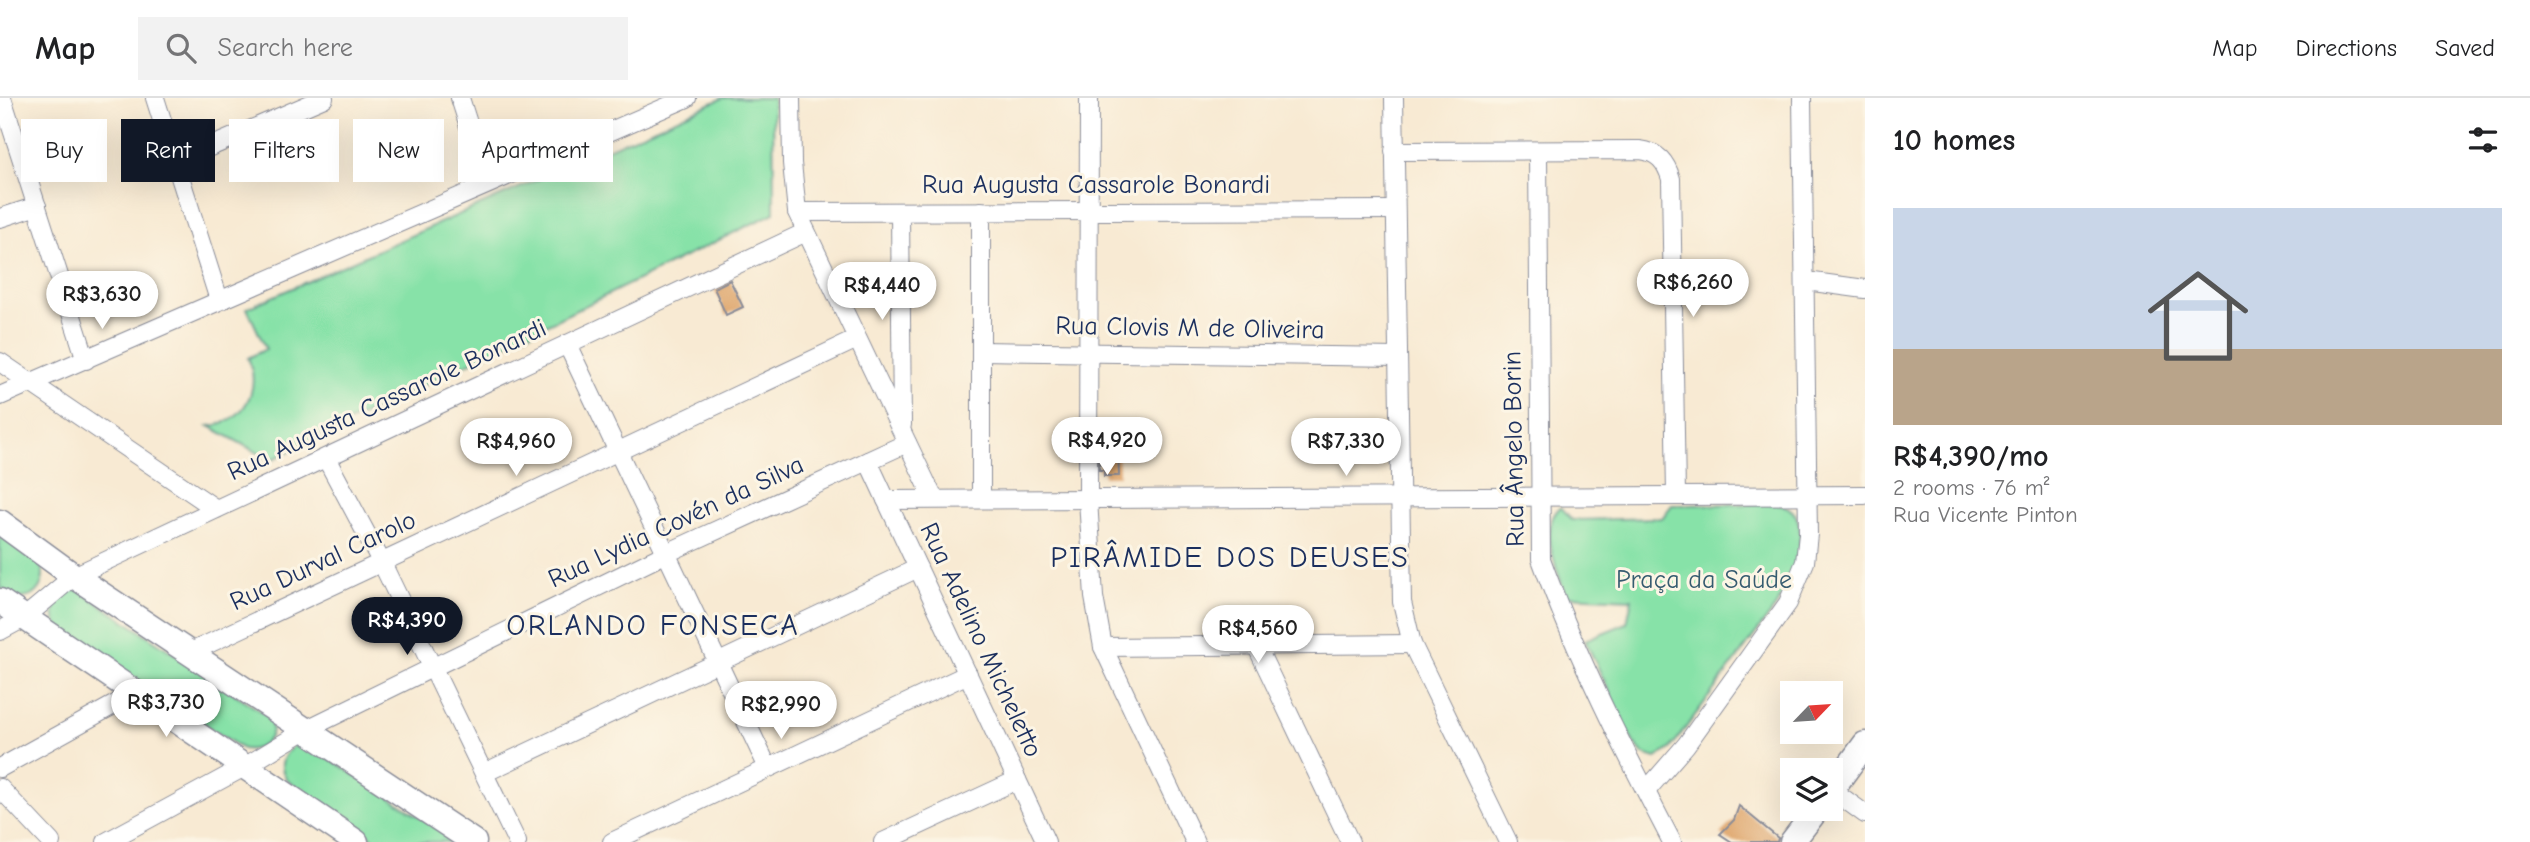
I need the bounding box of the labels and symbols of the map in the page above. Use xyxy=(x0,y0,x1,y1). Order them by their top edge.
street label: Rua Augusta Cassarole Bonardi xyxy=(922,170,1270,200)
pin: R$6,260 xyxy=(1628,260,1758,319)
pin: R$4,440 xyxy=(817,262,947,322)
pin: R$3,630 xyxy=(37,272,167,331)
street label: Rua Clovis M de Oliveira xyxy=(1055,311,1325,345)
street label: Rua Augusta Cassarole Bonardi xyxy=(223,313,551,487)
street label: Rua Ângelo Borin xyxy=(1496,351,1531,547)
pin: R$4,960 xyxy=(451,418,581,478)
pin: R$4,920 xyxy=(1042,418,1172,477)
pin: R$7,330 xyxy=(1281,418,1411,478)
street label: Rua Lydia Covén da Silva xyxy=(544,450,808,594)
street label: Rua Durval Carolo xyxy=(225,505,421,617)
street label: Rua Adelino Micheletto xyxy=(914,518,1048,762)
district label: PIRÂMIDE DOS DEUSES xyxy=(1050,539,1410,575)
park label: Praça da Saúde xyxy=(1616,565,1792,595)
pin: R$4,390 xyxy=(342,598,472,657)
pin: R$4,560 xyxy=(1193,606,1323,665)
district label: ORLANDO FONSECA xyxy=(506,608,800,643)
pin: R$3,730 xyxy=(101,680,231,739)
north arrow xyxy=(1780,681,1843,744)
pin: R$2,990 xyxy=(716,682,846,741)

